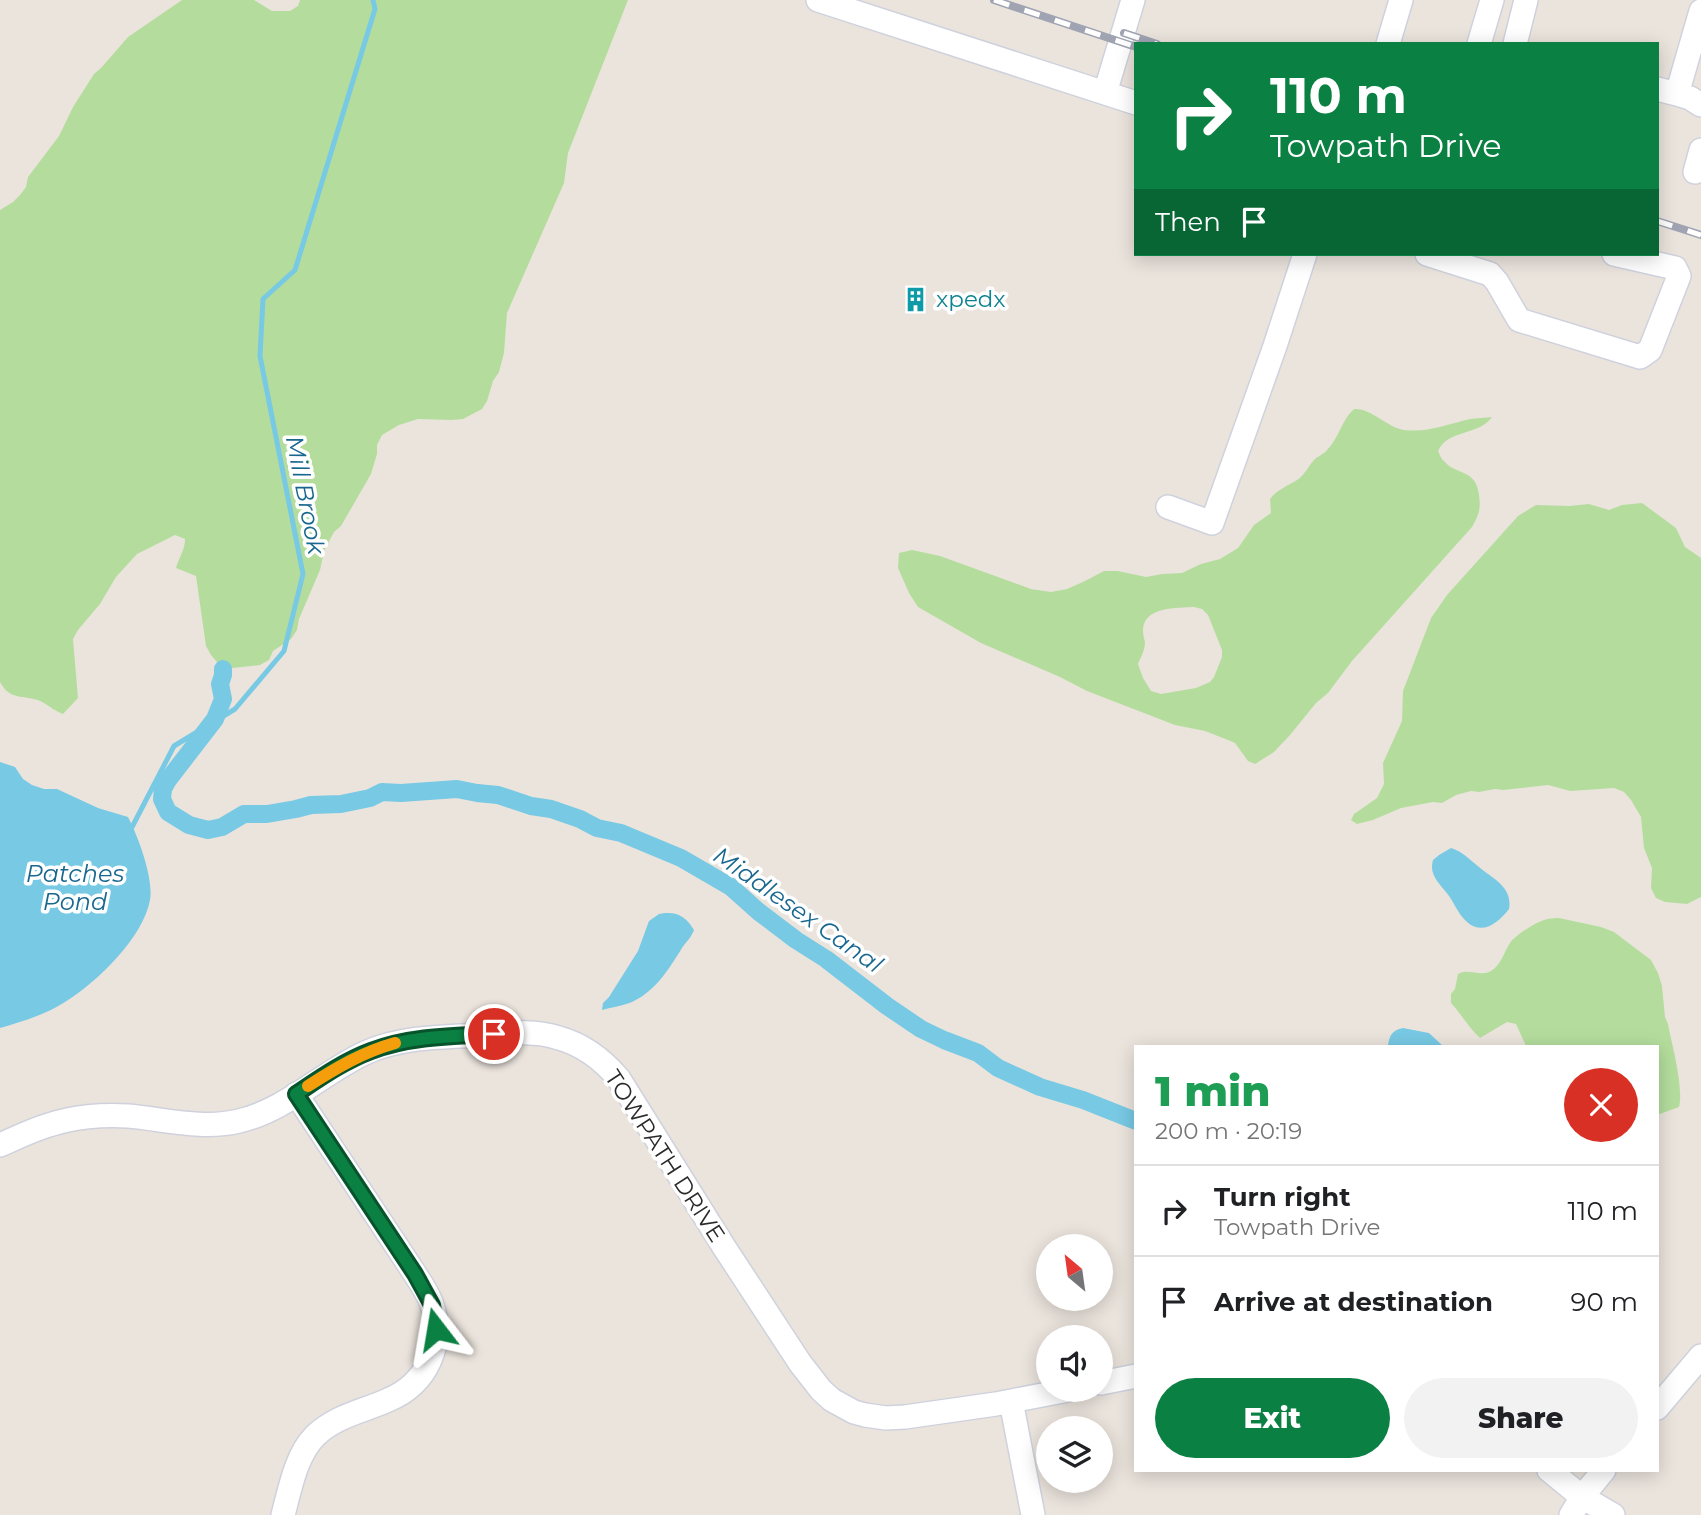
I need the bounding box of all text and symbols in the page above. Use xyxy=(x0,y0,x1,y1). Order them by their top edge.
text: 110 m xyxy=(1270,66,1407,125)
icon: right xyxy=(1155,70,1246,161)
text: Towpath Drive xyxy=(1270,126,1502,165)
icon: arrive xyxy=(1235,203,1273,241)
text: Then xyxy=(1155,206,1221,238)
building icon: xpedx xyxy=(902,285,930,313)
place label: xpedx xyxy=(936,285,1006,313)
water label: Mill Brook xyxy=(280,433,332,558)
water label: Middlesex Canal xyxy=(708,840,889,979)
water label: Patches Pond xyxy=(26,859,124,916)
pin xyxy=(464,1004,524,1064)
icon: arrive xyxy=(475,1015,513,1053)
street label: TOWPATH DRIVE xyxy=(599,1065,731,1247)
text: 1 min xyxy=(1155,1065,1271,1117)
button: close xyxy=(1564,1068,1638,1142)
text: 200 m · 20:19 xyxy=(1155,1117,1302,1145)
text: Turn right xyxy=(1214,1181,1350,1213)
icon: right xyxy=(1155,1192,1193,1230)
text: 110 m xyxy=(1568,1195,1638,1227)
text: Towpath Drive xyxy=(1214,1213,1380,1241)
north arrow xyxy=(1036,1234,1113,1311)
map controls xyxy=(1036,1234,1113,1493)
icon: arrive xyxy=(1155,1283,1193,1321)
text: Arrive at destination xyxy=(1214,1286,1493,1318)
text: 90 m xyxy=(1571,1286,1638,1318)
position arrow xyxy=(399,1292,473,1366)
button: sound xyxy=(1036,1325,1113,1402)
button: Exit xyxy=(1155,1378,1390,1458)
button: Share xyxy=(1404,1378,1638,1458)
button: layers xyxy=(1036,1416,1113,1493)

